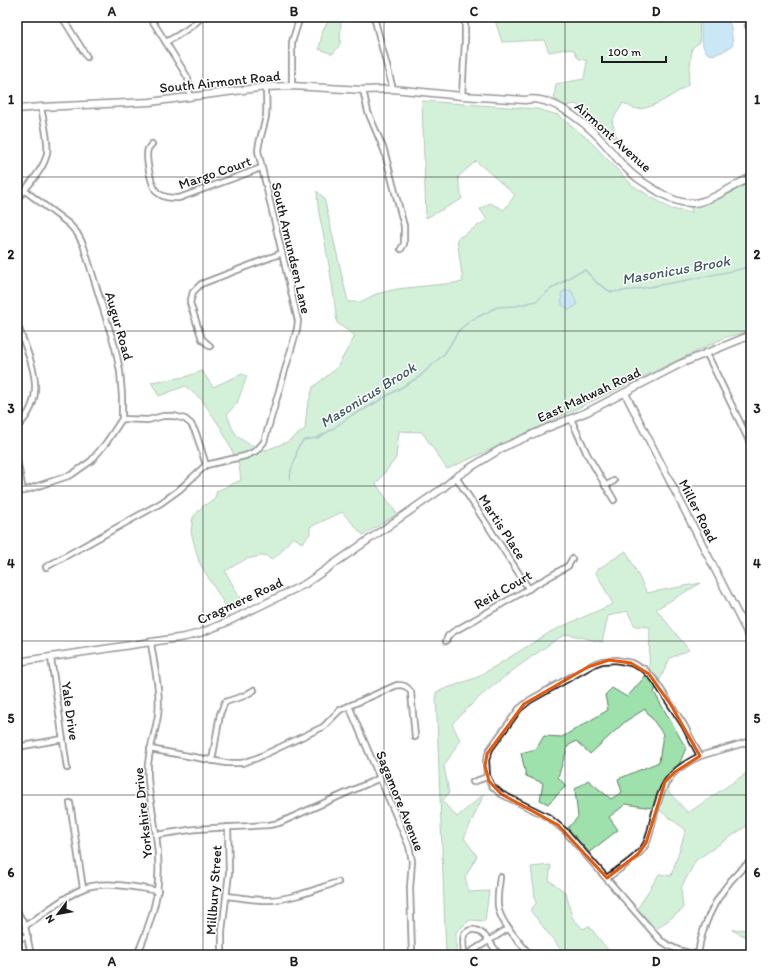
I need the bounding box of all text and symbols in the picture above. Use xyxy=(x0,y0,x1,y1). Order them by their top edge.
text: A xyxy=(107,4,117,19)
text: B xyxy=(290,4,299,19)
text: C xyxy=(470,4,479,19)
text: D xyxy=(652,4,661,19)
scale bar xyxy=(602,38,666,64)
text: 100 m xyxy=(608,45,641,59)
street label: South Airmont Road xyxy=(159,67,282,97)
text: 1 xyxy=(8,92,14,107)
text: 1 xyxy=(754,92,760,107)
street label: Airmont Avenue xyxy=(571,98,655,176)
street label: Margo Court xyxy=(176,153,254,193)
street label: South Amundsen Lane xyxy=(268,181,314,316)
text: 2 xyxy=(8,247,15,262)
text: 2 xyxy=(754,247,761,262)
water label: Masonicus Brook xyxy=(621,251,733,288)
street label: Augur Road xyxy=(101,290,137,363)
water label: Masonicus Brook xyxy=(317,358,420,432)
street label: East Mahwah Road xyxy=(535,363,644,426)
text: 3 xyxy=(7,401,15,416)
text: 3 xyxy=(753,401,761,416)
street label: Miller Road xyxy=(675,477,721,546)
street label: Martis Place xyxy=(475,491,530,563)
text: 4 xyxy=(7,556,15,571)
text: 4 xyxy=(753,556,761,571)
street label: Reid Court xyxy=(471,567,535,613)
street label: Cragmere Road xyxy=(194,574,286,628)
street label: Yale Drive xyxy=(57,681,83,742)
text: 5 xyxy=(8,711,15,726)
text: 5 xyxy=(754,711,761,726)
street label: Sagamore Avenue xyxy=(372,748,428,854)
street label: Yorkshire Drive xyxy=(130,766,156,859)
street label: Millbury Street xyxy=(202,845,226,935)
text: 6 xyxy=(8,865,15,880)
text: 6 xyxy=(754,865,761,880)
north arrow xyxy=(38,894,78,934)
text: N xyxy=(42,912,57,926)
text: A xyxy=(107,954,117,969)
text: B xyxy=(290,954,299,969)
text: C xyxy=(470,954,479,969)
text: D xyxy=(652,954,661,969)

